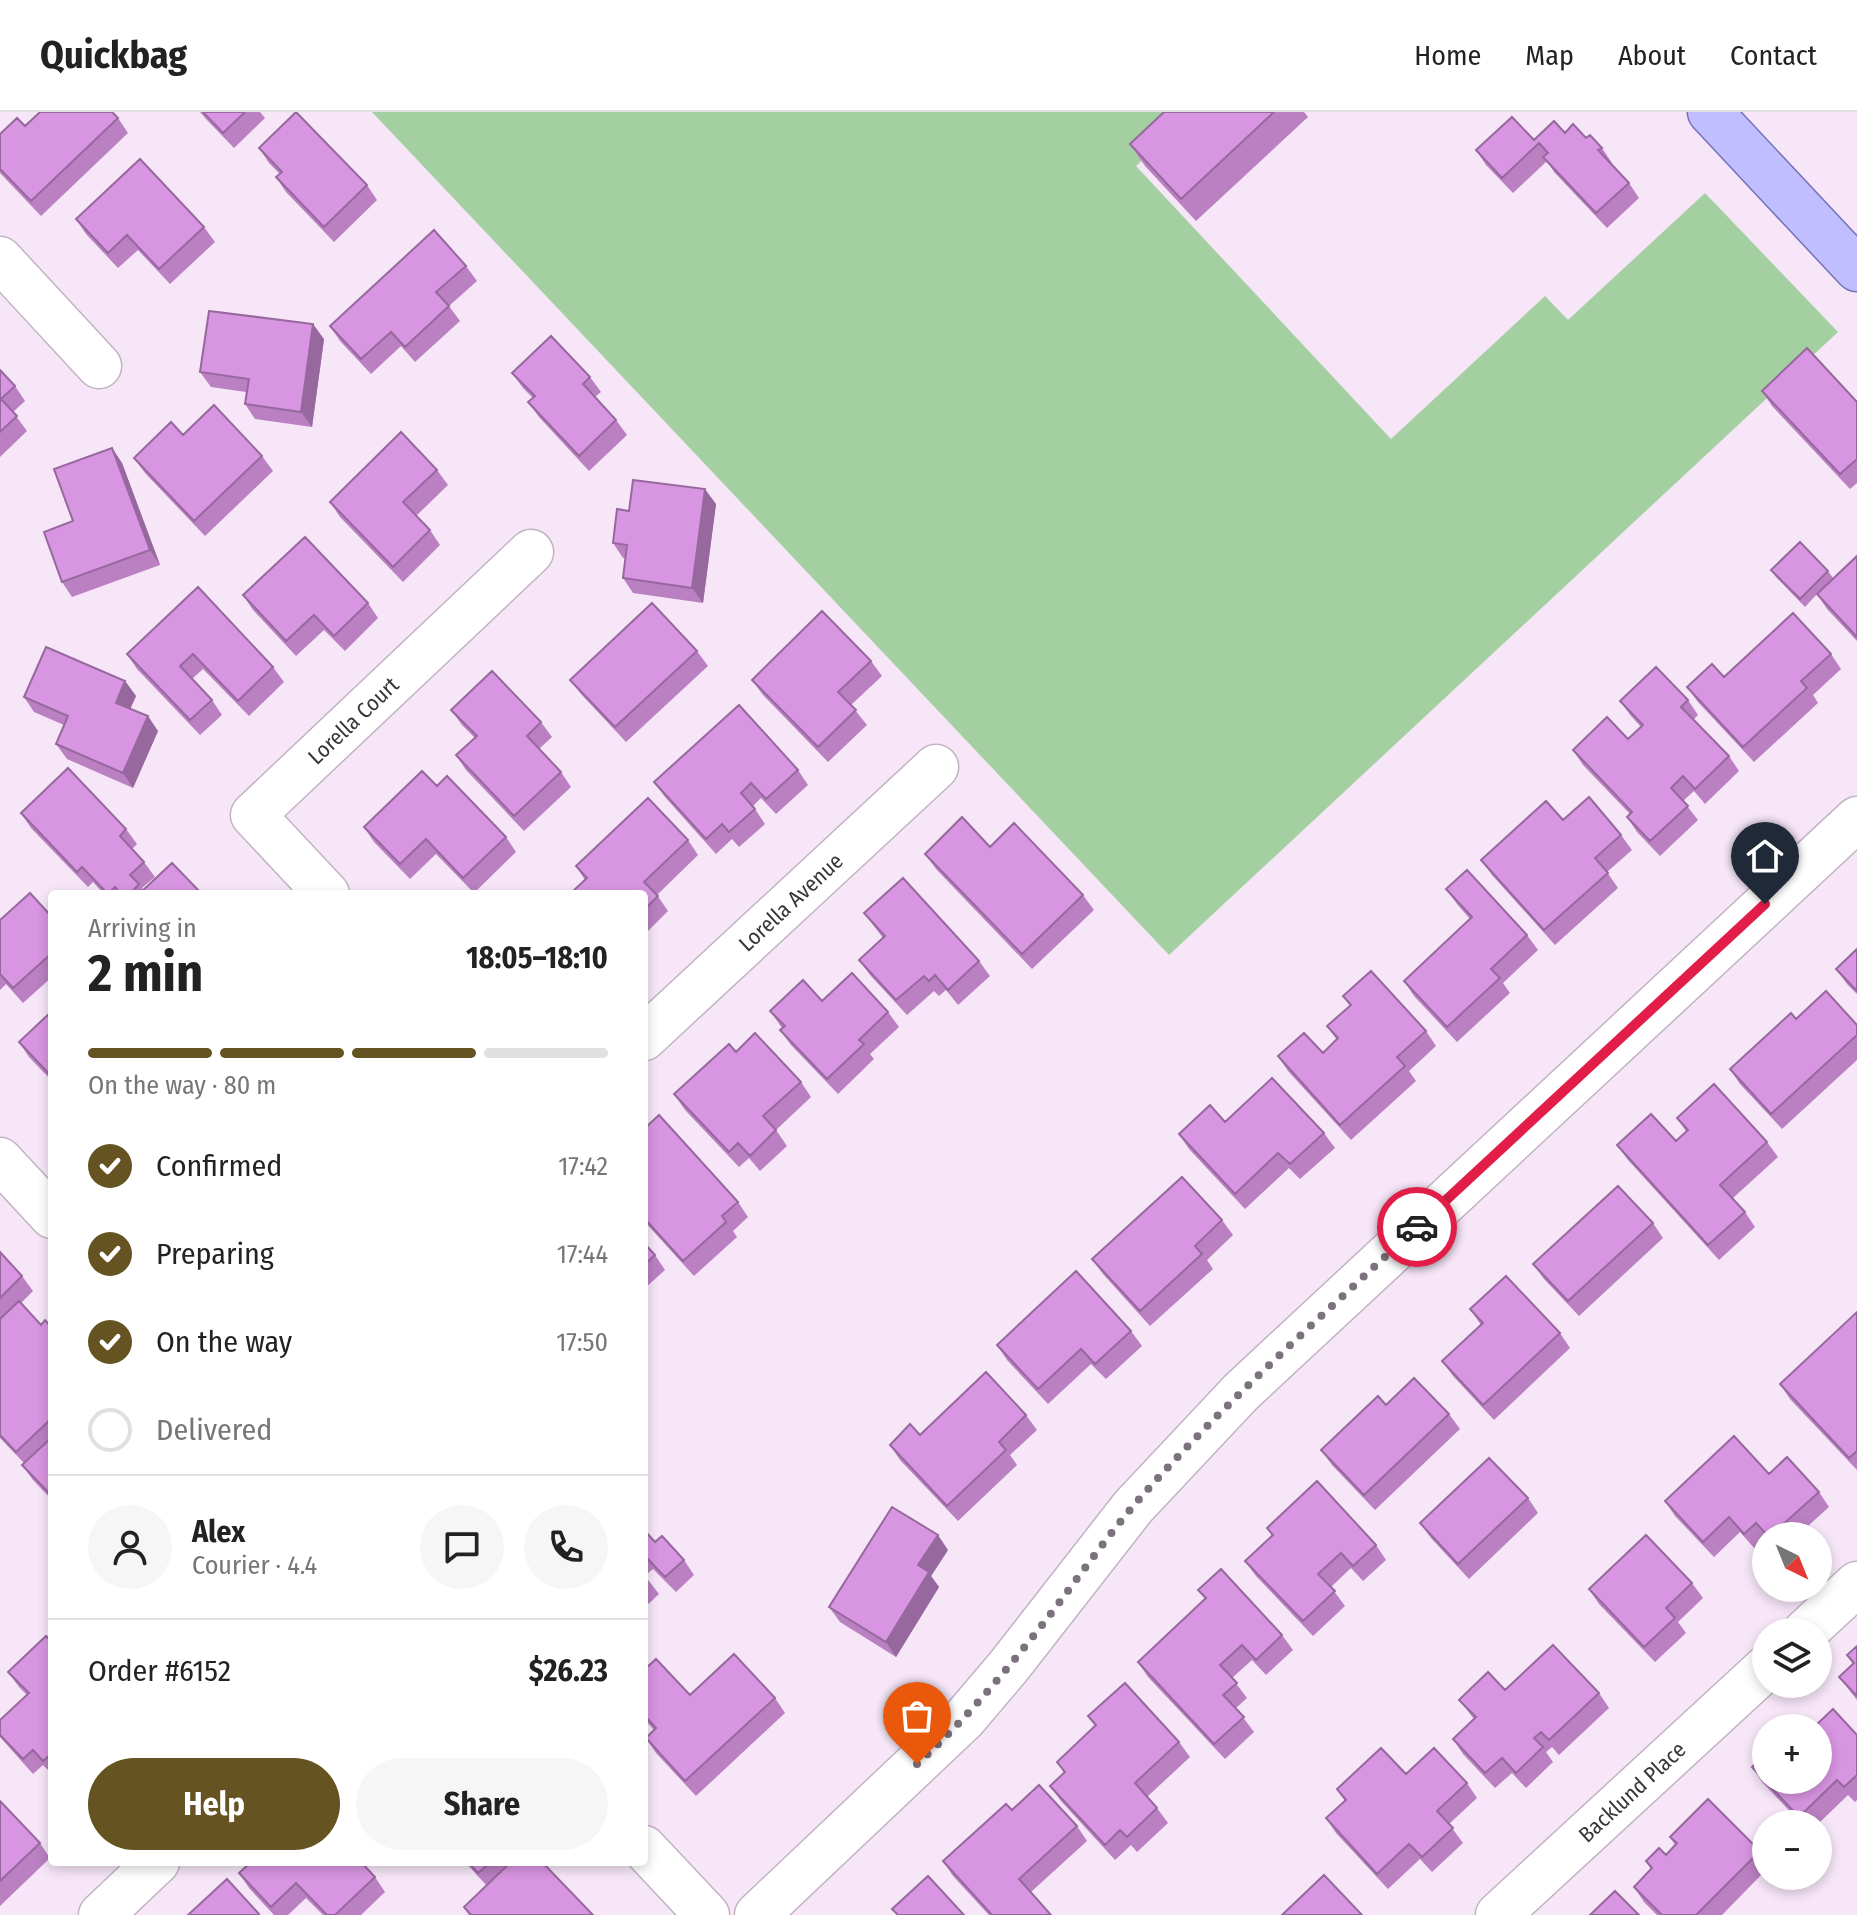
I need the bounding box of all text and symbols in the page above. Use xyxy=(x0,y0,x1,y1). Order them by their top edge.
text: Quickbag xyxy=(40,32,187,78)
text: Home xyxy=(1414,39,1481,72)
text: Map xyxy=(1525,39,1574,72)
text: About xyxy=(1618,39,1686,72)
text: Contact xyxy=(1730,39,1817,72)
street label: Lorella Court xyxy=(302,671,405,770)
pin xyxy=(1731,822,1799,904)
icon: home xyxy=(1743,834,1787,878)
street label: Lorella Avenue xyxy=(733,847,849,957)
text: Arriving in xyxy=(88,913,197,944)
text: 18:05–18:10 xyxy=(466,940,608,976)
text: 2 min xyxy=(88,942,203,1005)
text: On the way · 80 m xyxy=(88,1070,276,1101)
icon: check xyxy=(88,1144,132,1188)
text: Confirmed xyxy=(156,1148,282,1184)
text: 17:42 xyxy=(558,1151,608,1182)
courier xyxy=(1377,1187,1457,1267)
icon: car xyxy=(1395,1205,1439,1249)
icon: check xyxy=(88,1232,132,1276)
text: Preparing xyxy=(156,1236,274,1272)
text: 17:44 xyxy=(557,1239,608,1270)
icon: check xyxy=(88,1320,132,1364)
text: On the way xyxy=(156,1324,292,1360)
text: 17:50 xyxy=(556,1327,608,1358)
text: Delivered xyxy=(156,1412,272,1448)
button: person xyxy=(88,1505,172,1589)
button: chat xyxy=(420,1505,504,1589)
button: phone xyxy=(524,1505,608,1589)
text: Alex xyxy=(192,1514,245,1550)
north arrow xyxy=(1752,1522,1832,1602)
map controls xyxy=(1752,1522,1832,1890)
text: Courier · 4.4 xyxy=(192,1550,317,1581)
button: layers xyxy=(1752,1618,1832,1698)
text: Order #6152 xyxy=(88,1653,231,1689)
text: $26.23 xyxy=(529,1653,608,1689)
pin xyxy=(883,1682,951,1764)
icon: bag xyxy=(895,1694,939,1738)
button: + xyxy=(1752,1714,1832,1794)
street label: Backlund Place xyxy=(1573,1736,1691,1848)
button: Help xyxy=(88,1758,340,1850)
button: Share xyxy=(356,1758,608,1850)
button: − xyxy=(1752,1810,1832,1890)

